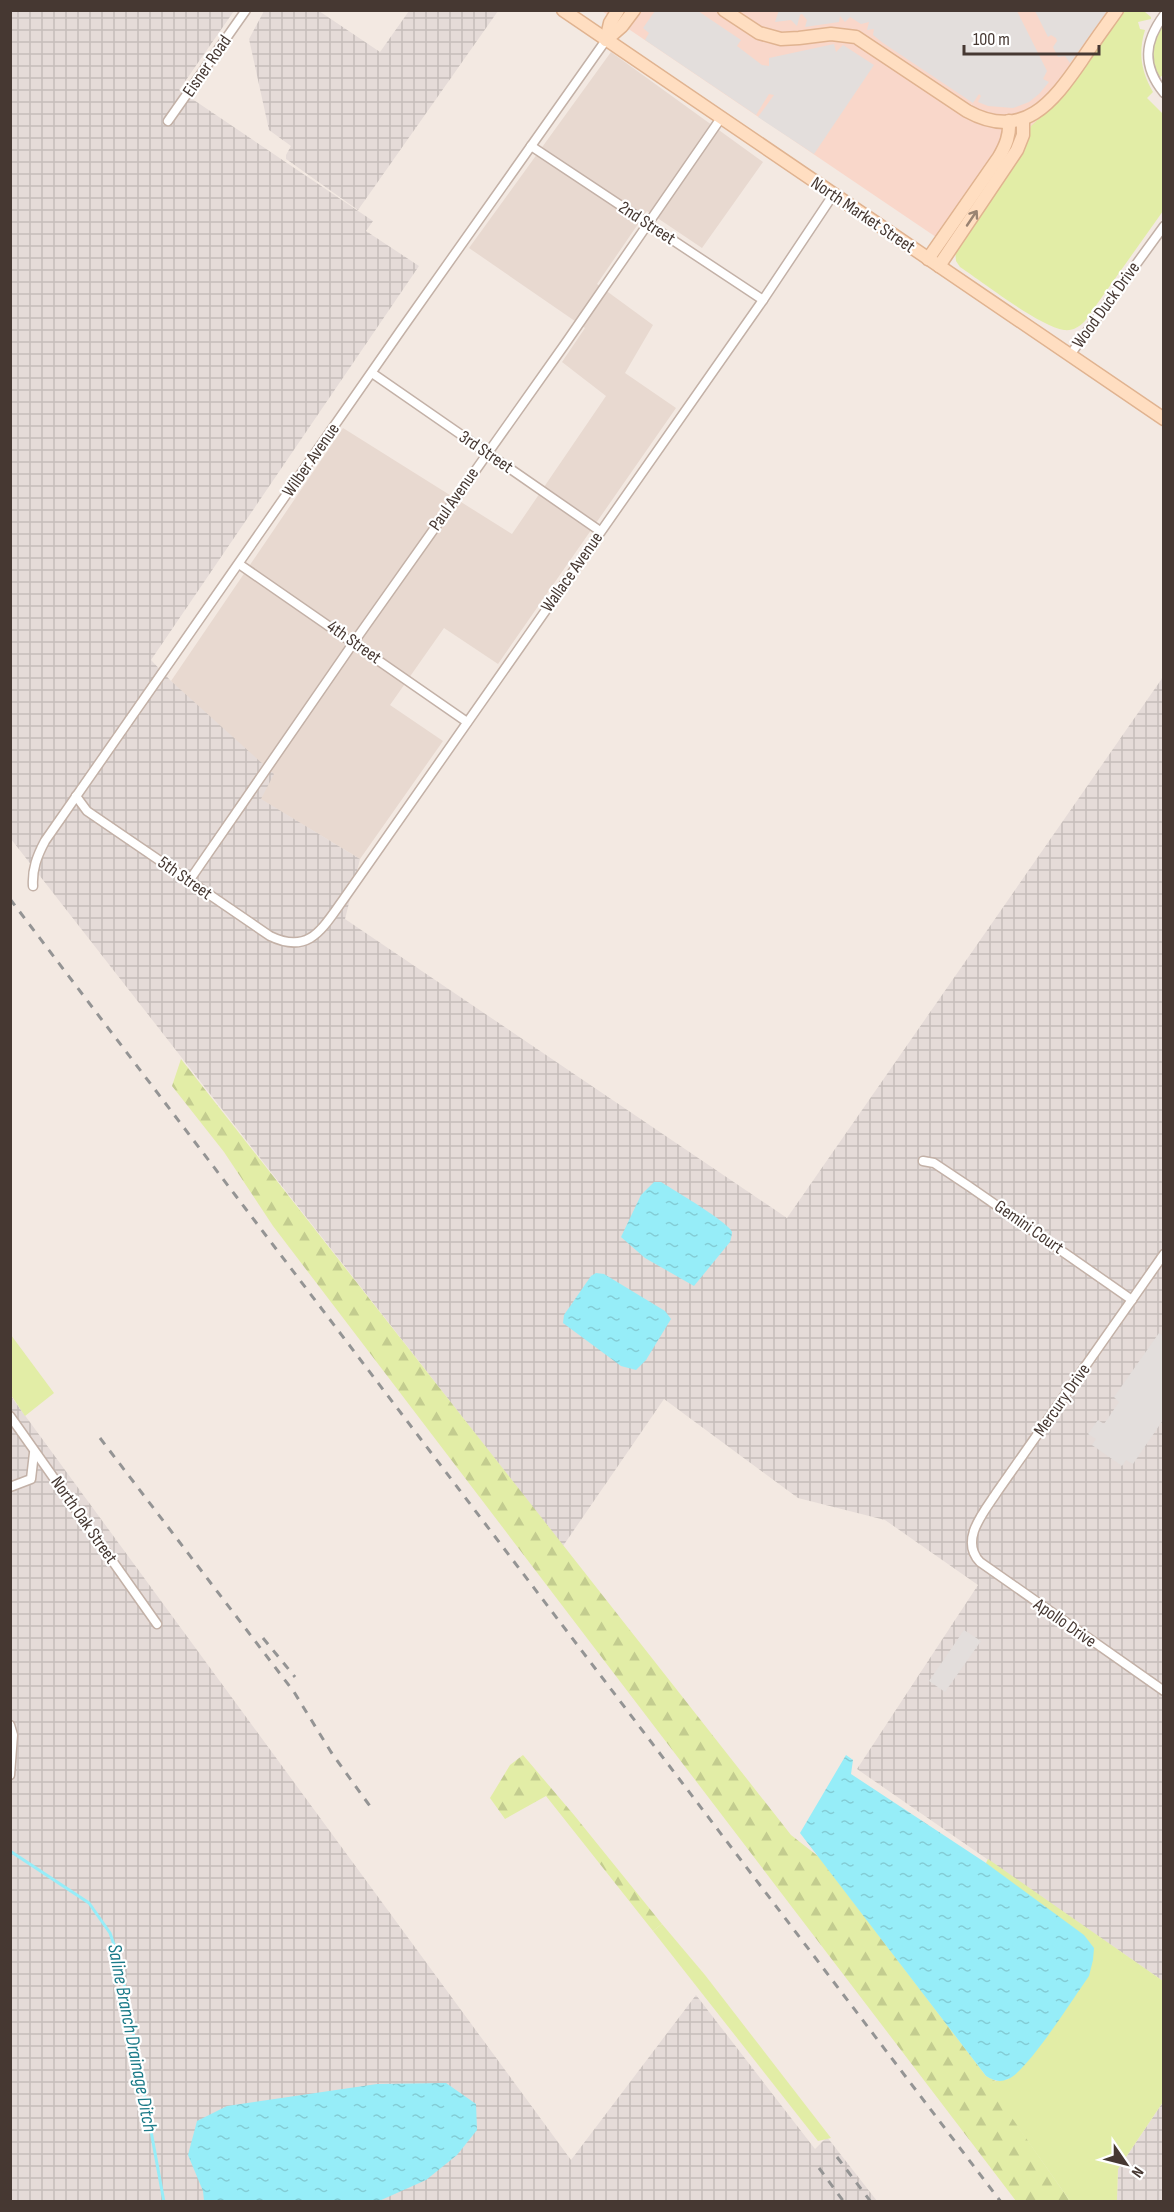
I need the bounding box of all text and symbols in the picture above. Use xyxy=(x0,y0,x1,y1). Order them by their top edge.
scale bar xyxy=(964,18,1099,56)
text: 100 m xyxy=(973,29,1010,50)
street label: Eisner Road xyxy=(178,31,236,101)
street label: North Market Street xyxy=(807,172,919,258)
street label: 2nd Street xyxy=(615,197,680,249)
one-way arrow xyxy=(966,210,978,226)
street label: Wood Duck Drive xyxy=(1068,258,1144,352)
street label: Wilber Avenue xyxy=(278,419,344,501)
street label: 3rd Street xyxy=(455,426,517,478)
street label: Paul Avenue xyxy=(425,463,483,535)
street label: Wallace Avenue xyxy=(537,528,607,616)
street label: 4th Street xyxy=(323,616,386,669)
street label: 5th Street xyxy=(154,852,217,904)
street label: Gemini Court xyxy=(990,1196,1068,1259)
street label: Mercury Drive xyxy=(1029,1360,1095,1440)
street label: North Oak Street xyxy=(46,1472,122,1568)
street label: Apollo Drive xyxy=(1029,1593,1100,1652)
water label: Saline Branch Drainage Ditch xyxy=(102,1942,162,2134)
north arrow xyxy=(1096,2134,1156,2194)
text: N xyxy=(1127,2163,1147,2181)

